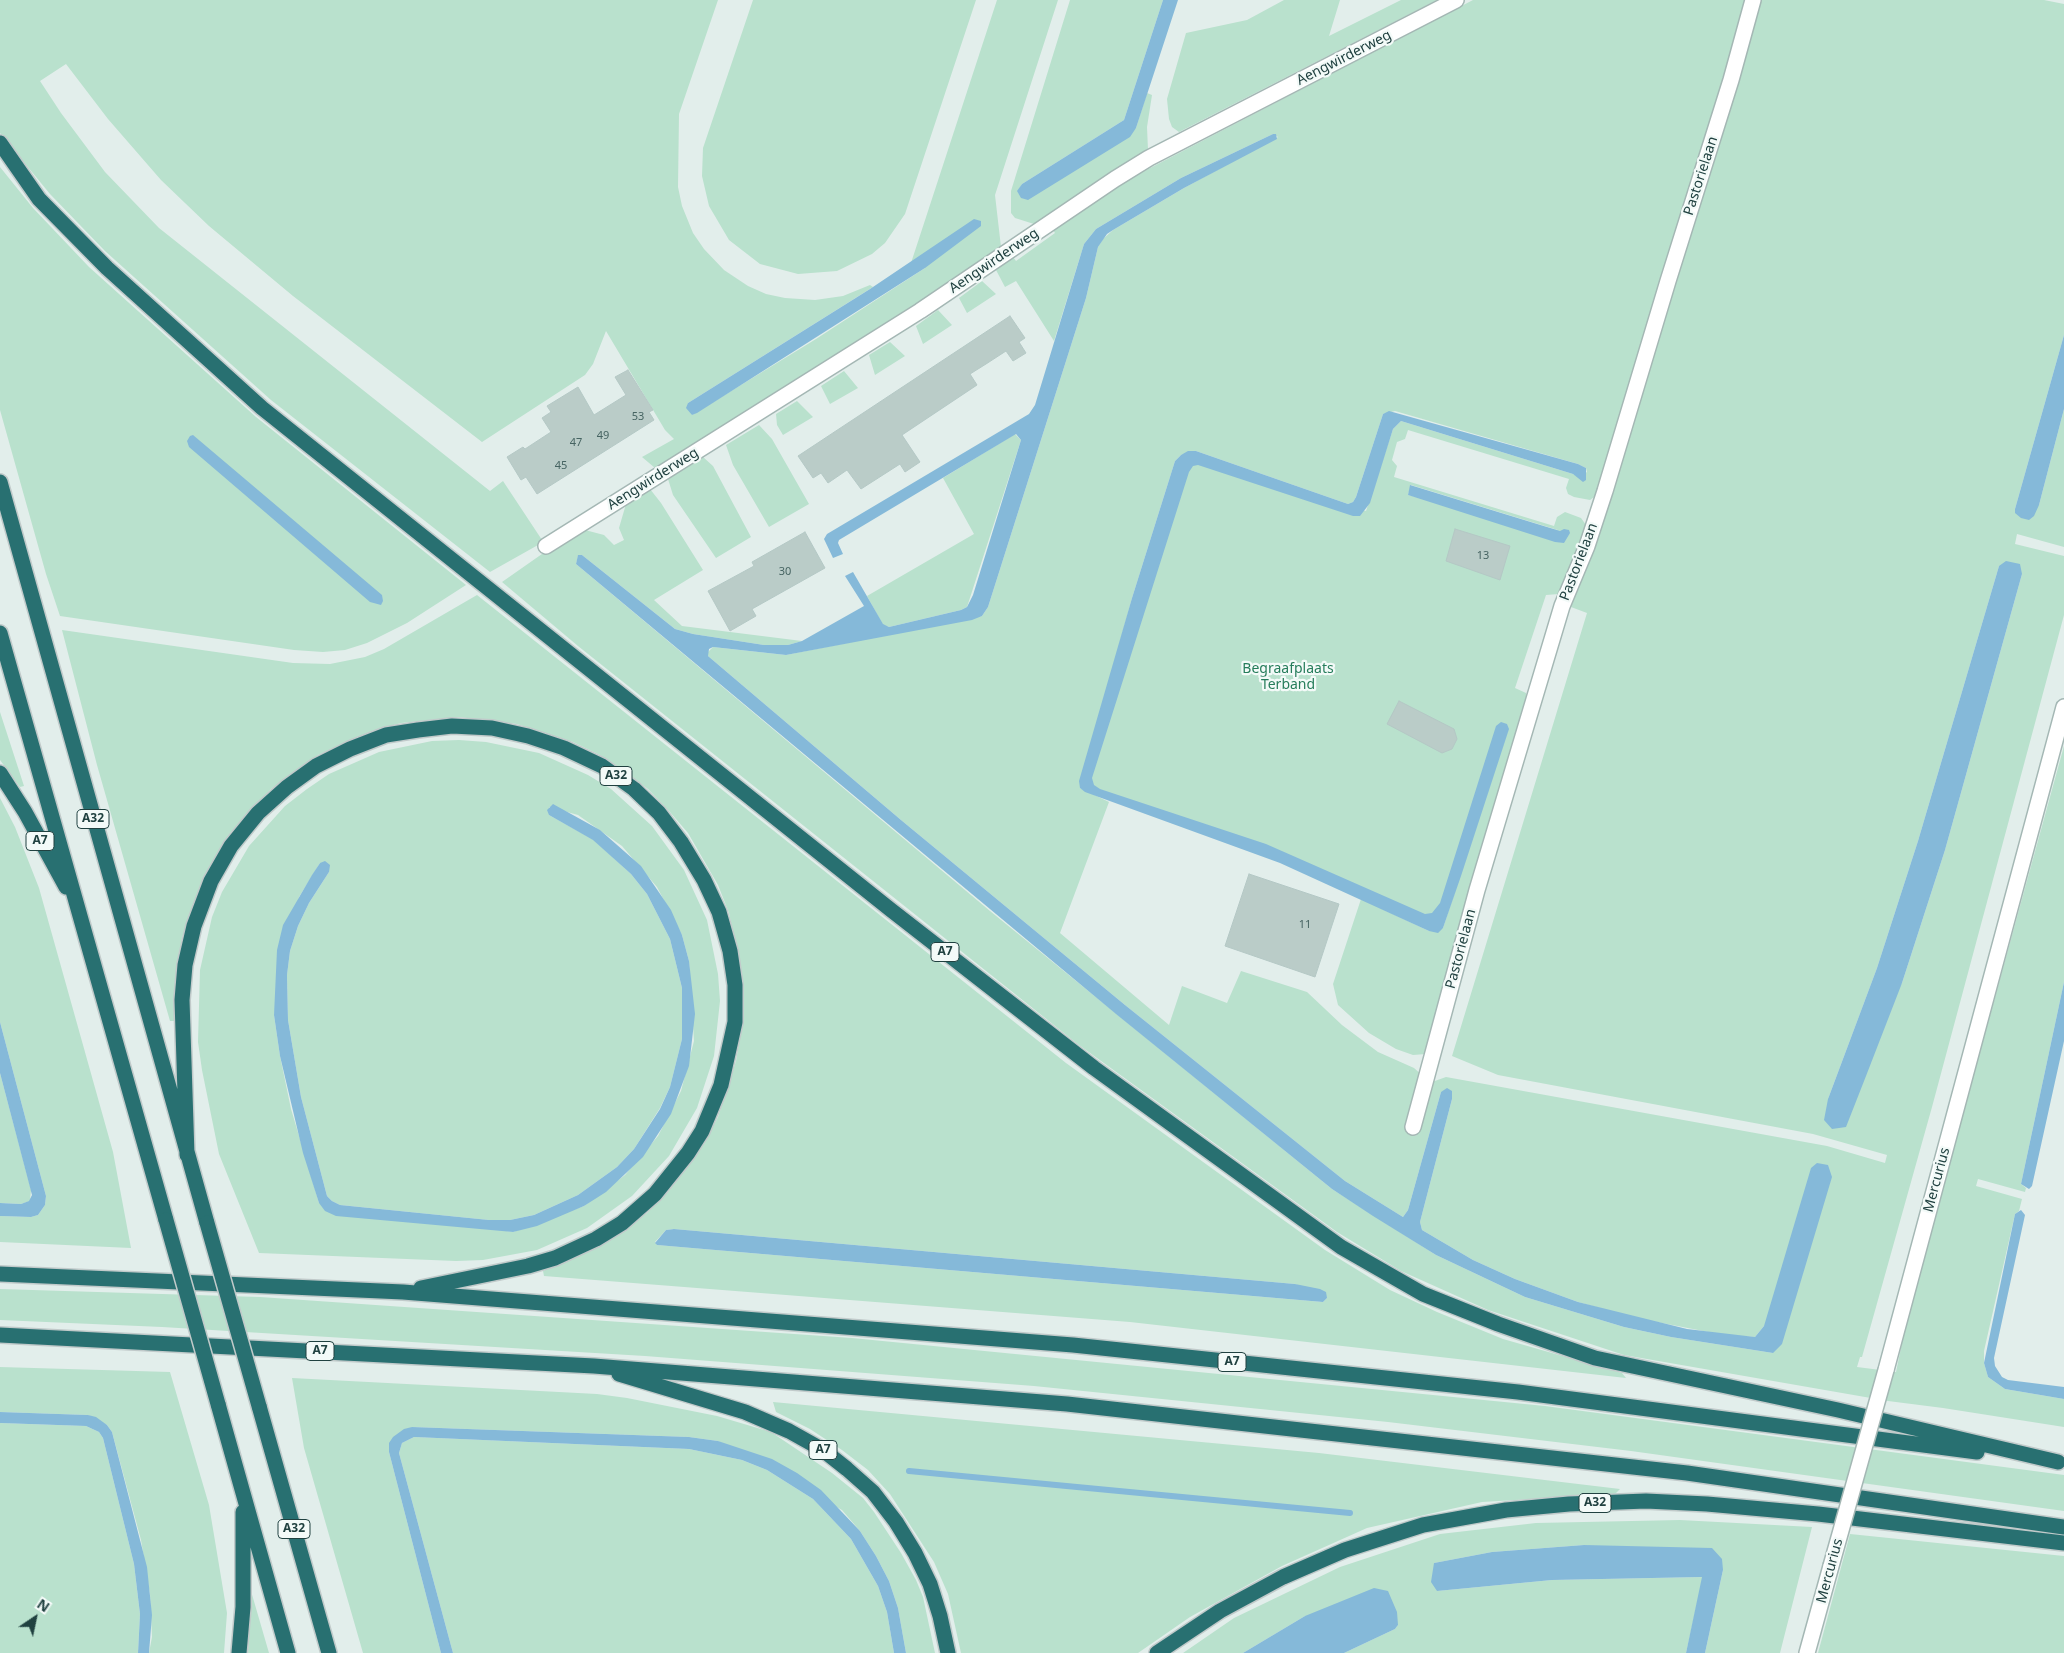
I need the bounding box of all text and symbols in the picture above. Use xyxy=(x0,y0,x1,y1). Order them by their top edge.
street label: Aengwirderweg xyxy=(1294,27,1394,89)
street label: Pastorielaan xyxy=(1680,134,1722,218)
street label: Aengwirderweg xyxy=(946,225,1042,297)
house number: 53 xyxy=(632,410,644,424)
house number: 49 xyxy=(597,429,609,443)
house number: 47 xyxy=(570,436,582,450)
street label: Aengwirderweg xyxy=(604,444,702,514)
house number: 45 xyxy=(555,459,567,473)
street label: Pastorielaan xyxy=(1556,521,1602,603)
house number: 13 xyxy=(1477,549,1489,563)
house number: 30 xyxy=(779,565,791,579)
park label: Begraafplaats Terband xyxy=(1242,661,1334,694)
road number: A32 xyxy=(600,766,632,786)
road number: A32 xyxy=(77,810,109,829)
road number: A7 xyxy=(26,831,54,850)
street label: Pastorielaan xyxy=(1442,907,1480,991)
house number: 11 xyxy=(1299,918,1311,932)
road number: A7 xyxy=(931,942,959,962)
street label: Mercurius xyxy=(1920,1146,1954,1214)
road number: A7 xyxy=(306,1342,334,1360)
road number: A7 xyxy=(1218,1352,1246,1371)
road number: A7 xyxy=(809,1440,837,1460)
road number: A32 xyxy=(1579,1494,1611,1512)
road number: A32 xyxy=(278,1520,310,1538)
street label: Mercurius xyxy=(1813,1537,1847,1605)
north arrow xyxy=(10,1593,60,1643)
text: N xyxy=(34,1594,54,1616)

